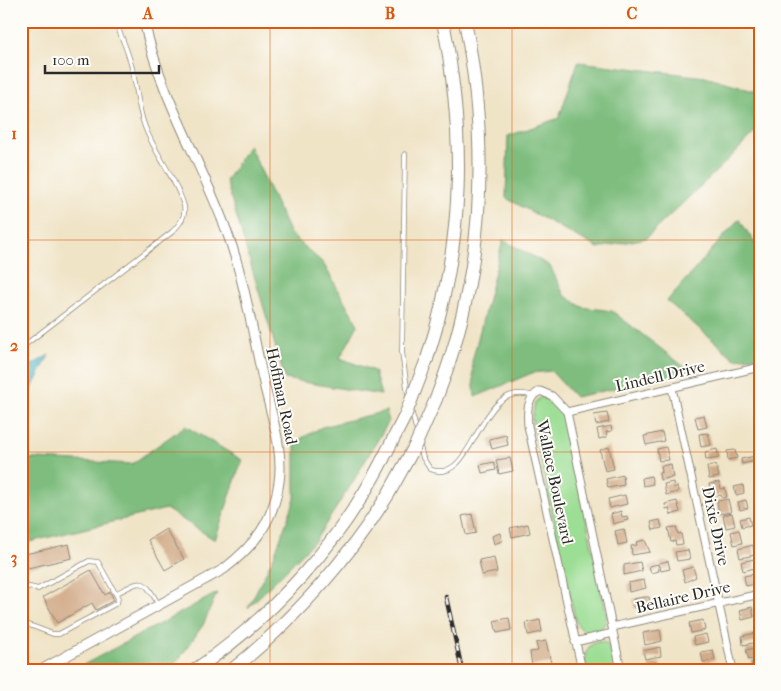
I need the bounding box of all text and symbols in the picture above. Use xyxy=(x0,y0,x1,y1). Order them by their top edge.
text: A xyxy=(142,4,154,23)
text: B xyxy=(385,4,395,23)
text: C xyxy=(627,4,638,23)
scale bar xyxy=(45,42,159,74)
text: 100 m xyxy=(52,51,90,69)
text: 1 xyxy=(11,124,17,143)
text: 2 xyxy=(10,336,18,355)
street label: Hoffman Road xyxy=(262,346,302,447)
street label: Lindell Drive xyxy=(613,356,707,396)
street label: Wallace Boulevard xyxy=(532,417,578,546)
street label: Dixie Drive xyxy=(698,485,734,567)
text: 3 xyxy=(11,548,17,568)
street label: Bellaire Drive xyxy=(634,577,732,617)

